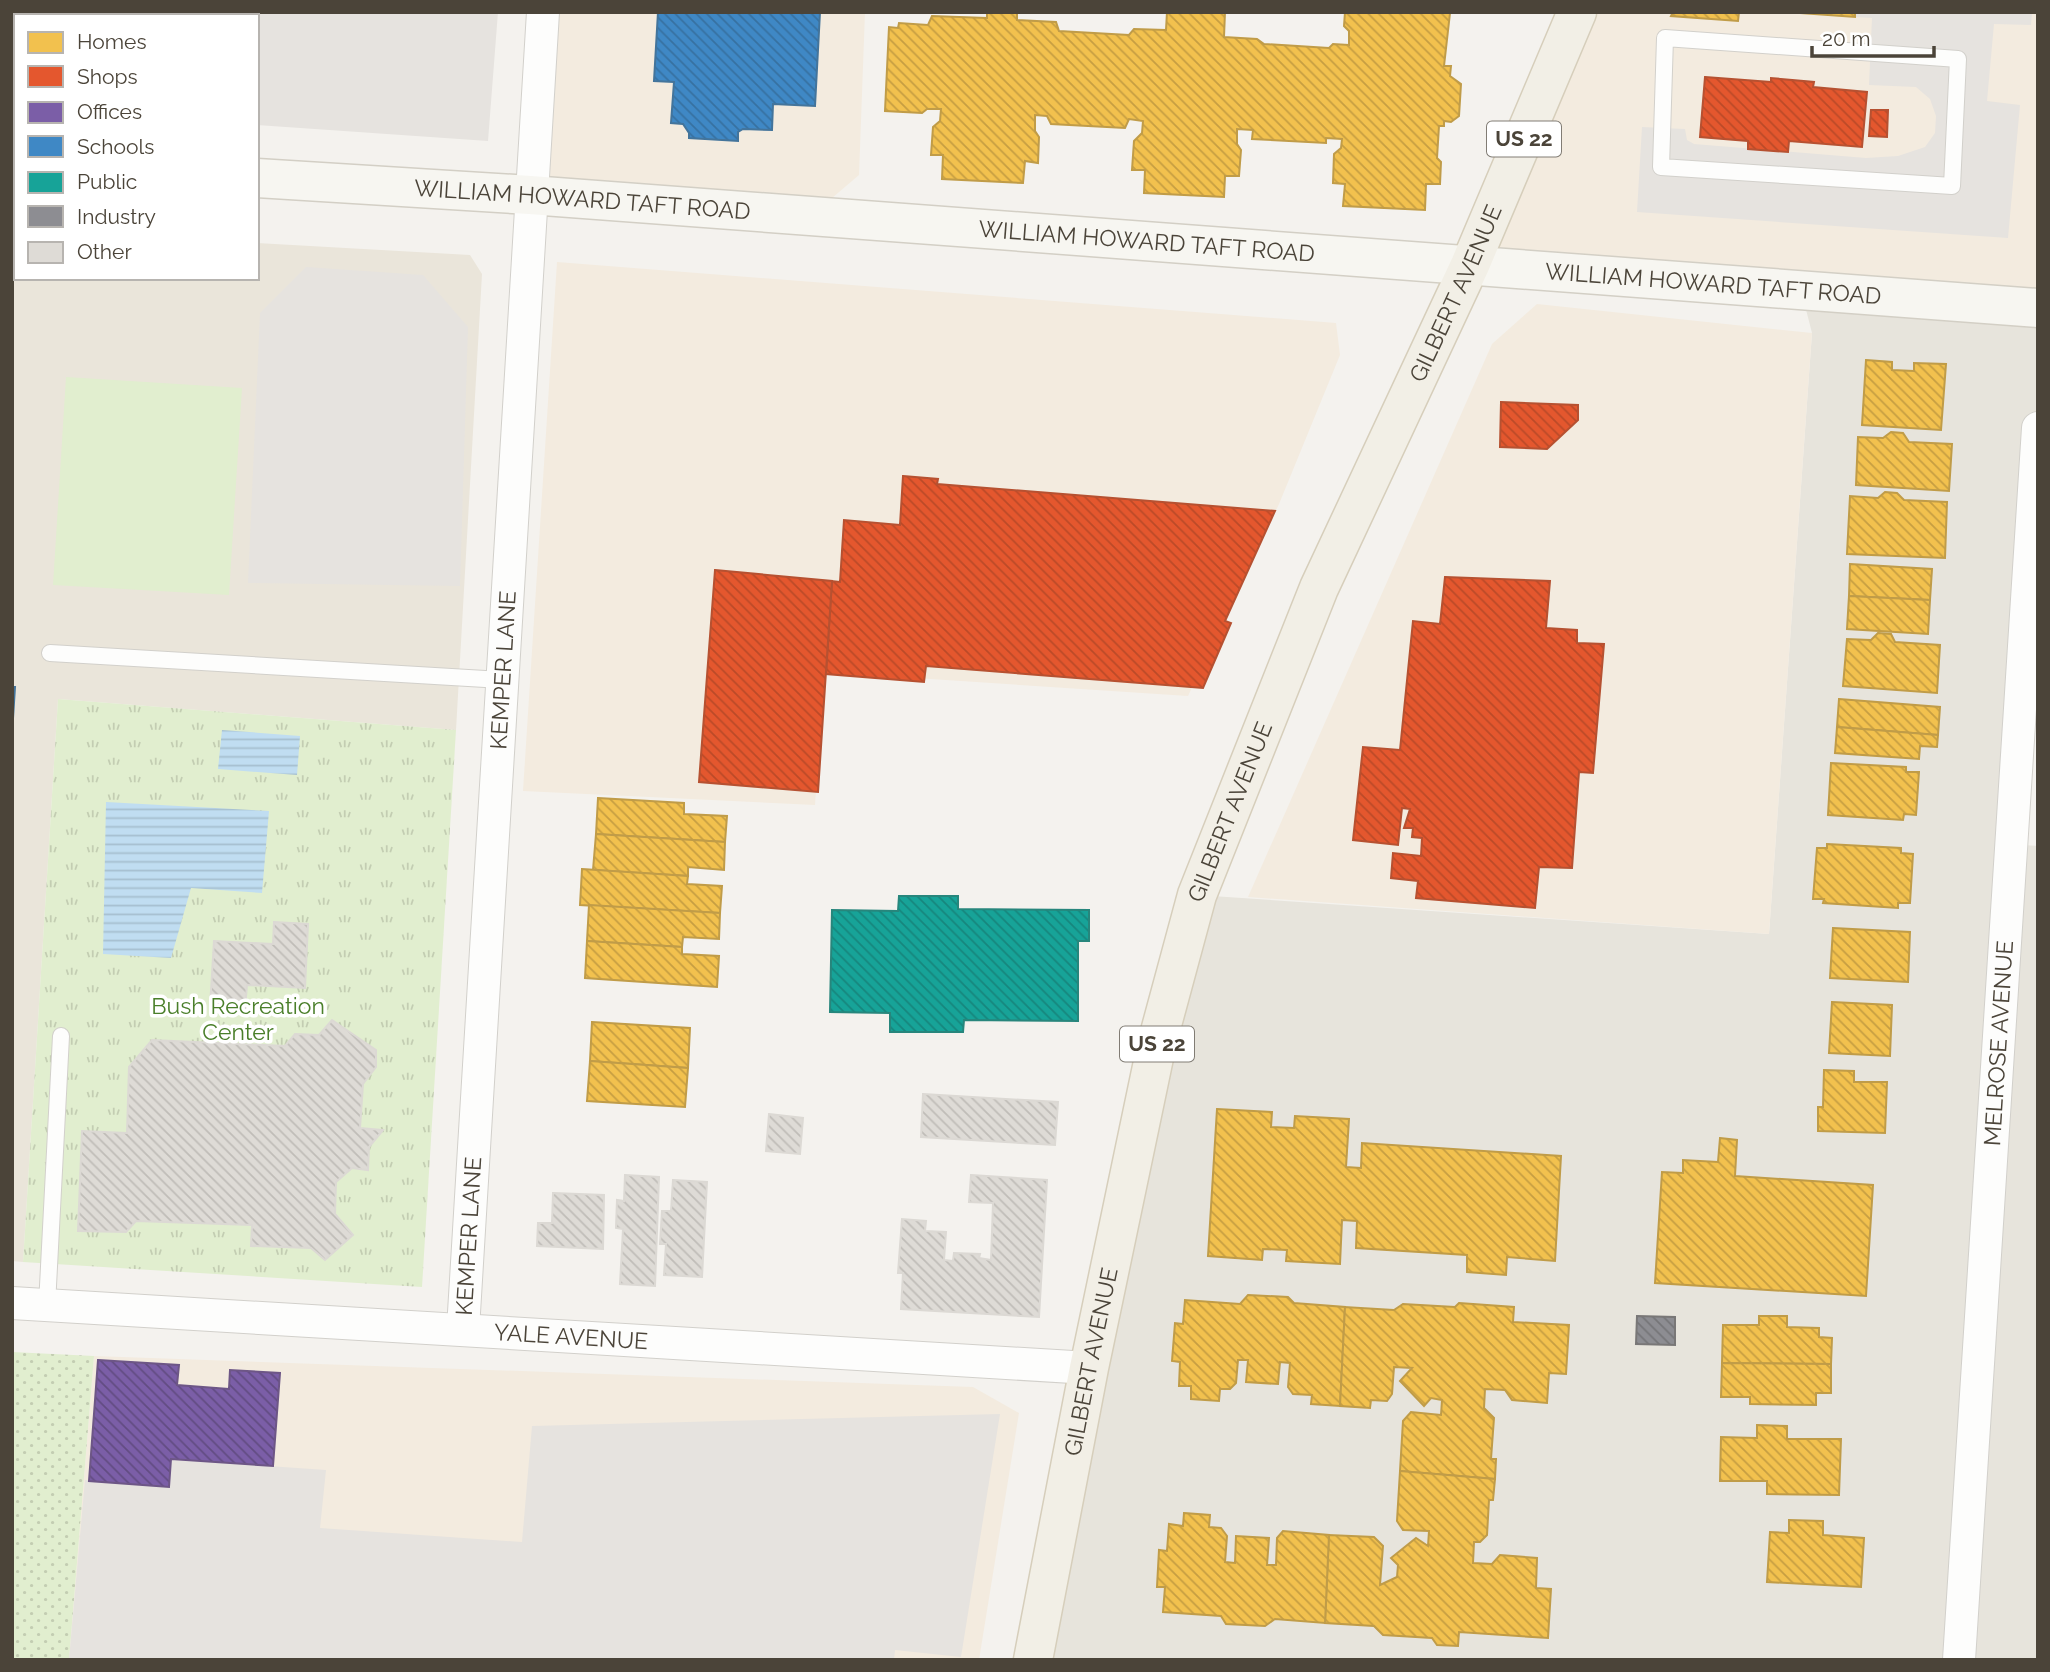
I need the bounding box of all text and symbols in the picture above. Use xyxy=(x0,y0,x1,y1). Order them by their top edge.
legend xyxy=(14,14,259,280)
scale bar xyxy=(1812,14,1934,58)
text: 20 m xyxy=(1822,26,1870,51)
text: Homes xyxy=(77,29,147,54)
text: Shops xyxy=(77,64,138,89)
text: Offices xyxy=(77,99,142,124)
road number: US 22 xyxy=(1487,122,1561,156)
text: Schools xyxy=(77,134,154,159)
text: Public xyxy=(77,169,137,194)
street label: WILLIAM HOWARD TAFT ROAD xyxy=(413,174,751,224)
street label: GILBERT AVENUE xyxy=(1403,201,1507,386)
text: Industry xyxy=(77,204,156,229)
street label: WILLIAM HOWARD TAFT ROAD xyxy=(978,215,1316,267)
text: Other xyxy=(77,239,132,264)
street label: WILLIAM HOWARD TAFT ROAD xyxy=(1544,257,1882,309)
street label: KEMPER LANE xyxy=(484,590,521,750)
street label: GILBERT AVENUE xyxy=(1182,718,1277,906)
street label: MELROSE AVENUE xyxy=(1978,940,2018,1147)
park label: Bush Recreation Center xyxy=(151,992,325,1045)
road number: US 22 xyxy=(1120,1026,1194,1062)
street label: KEMPER LANE xyxy=(450,1156,486,1316)
street label: GILBERT AVENUE xyxy=(1058,1265,1123,1458)
street label: YALE AVENUE xyxy=(493,1318,649,1354)

